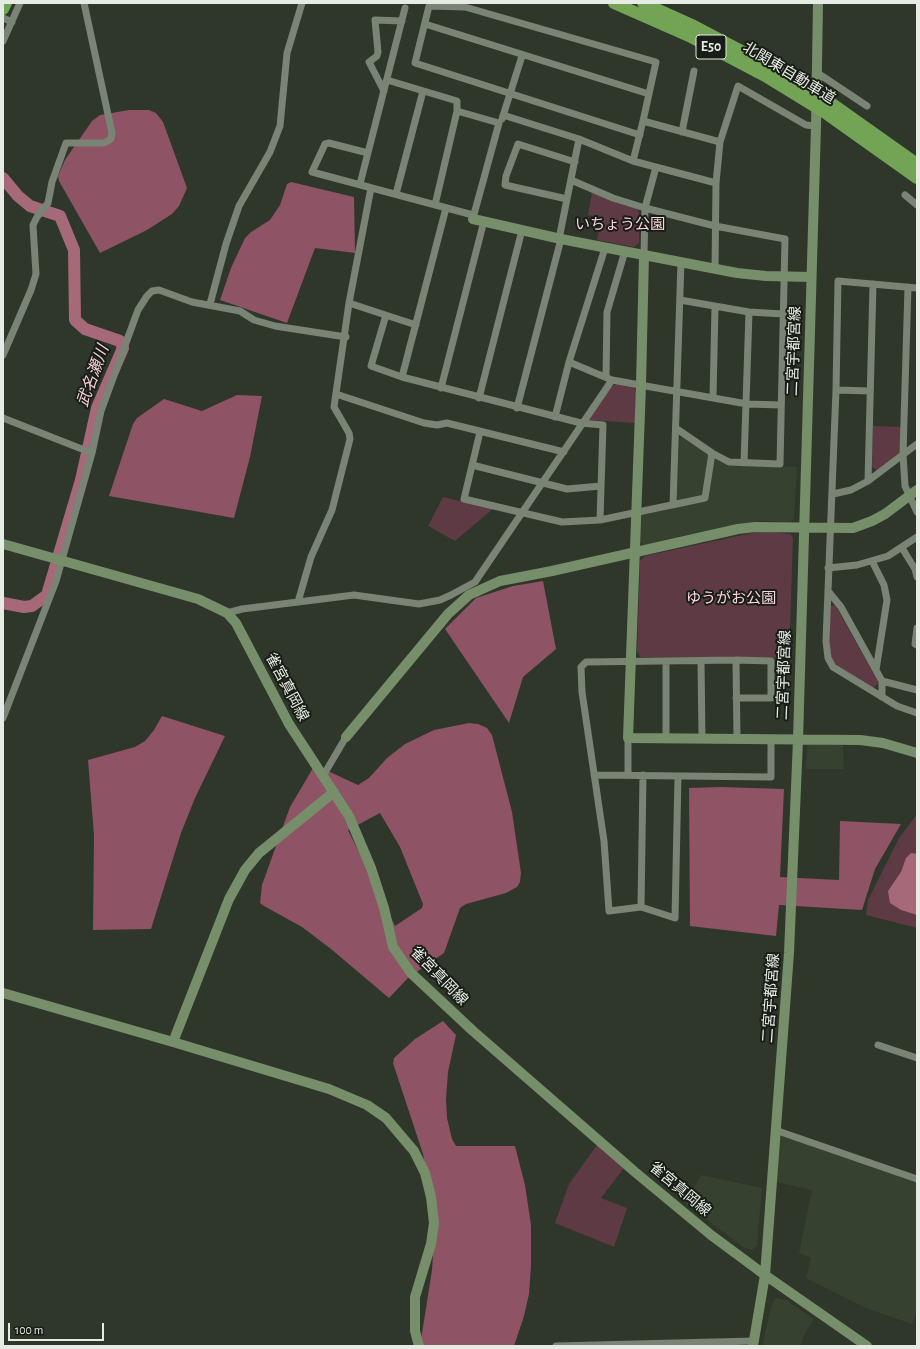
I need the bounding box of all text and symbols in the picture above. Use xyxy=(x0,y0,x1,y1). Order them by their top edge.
road number: E50 xyxy=(696,35,726,59)
street label: 北関東自動車道 xyxy=(739,38,839,108)
park label: いちょう公園 xyxy=(575,215,665,233)
street label: 二宮宇都宮線 xyxy=(783,306,805,396)
water label: 武名瀬川 xyxy=(73,343,113,409)
park label: ゆうがお公園 xyxy=(686,589,776,607)
street label: 二宮宇都宮線 xyxy=(773,630,795,720)
street label: 雀宮真岡線 xyxy=(261,650,313,724)
street label: 雀宮真岡線 xyxy=(406,943,472,1009)
street label: 二宮宇都宮線 xyxy=(759,952,783,1044)
street label: 雀宮真岡線 xyxy=(645,1158,715,1220)
scale bar xyxy=(10,1315,106,1341)
text: 100 m xyxy=(15,1324,43,1336)

